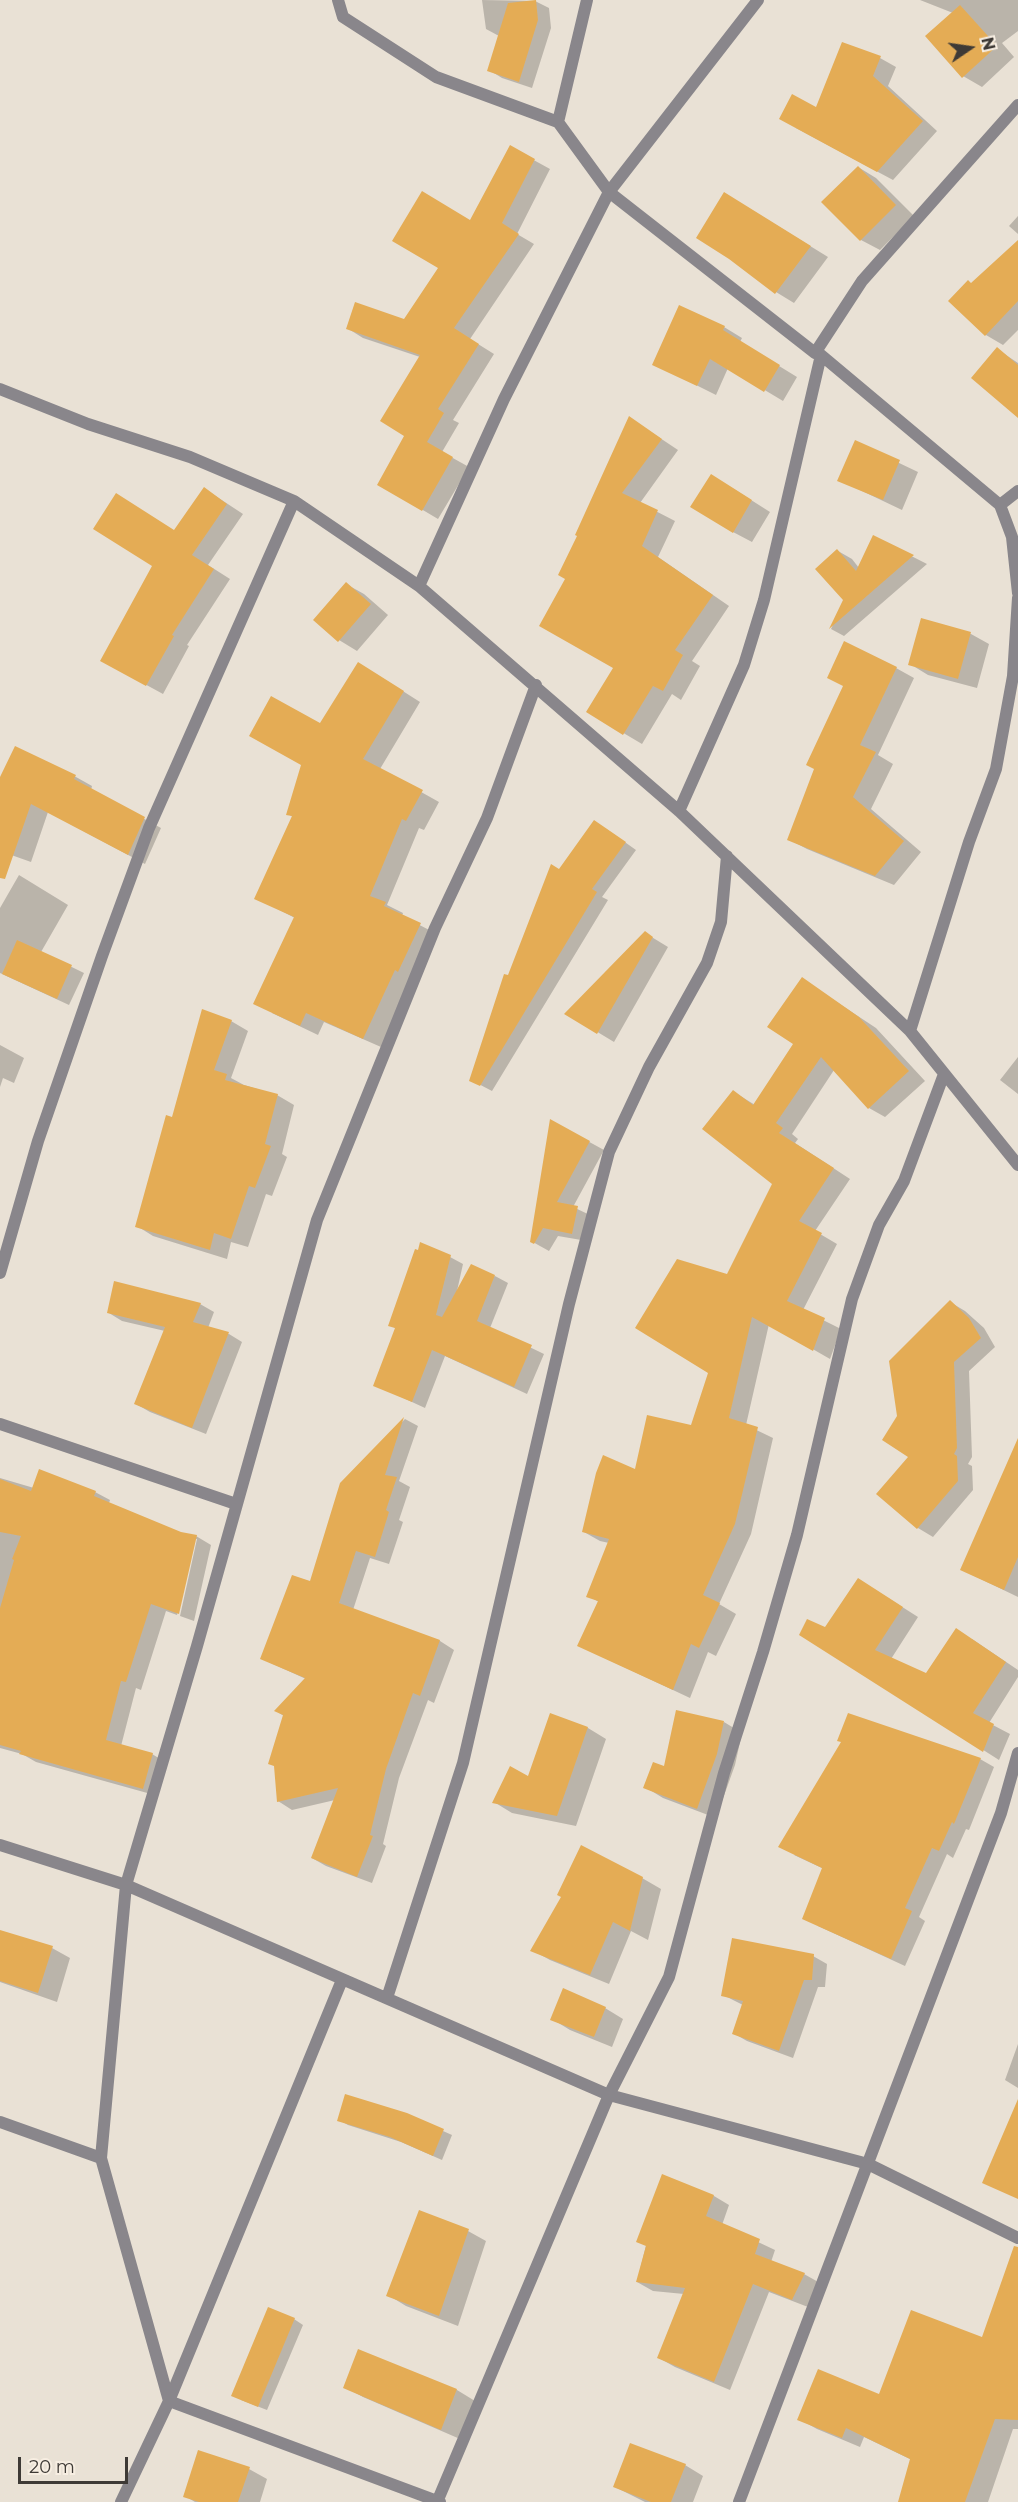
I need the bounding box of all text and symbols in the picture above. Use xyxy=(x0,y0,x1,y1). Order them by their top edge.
north arrow xyxy=(940,18,1000,78)
text: N xyxy=(977,35,999,52)
scale bar xyxy=(21,2445,130,2483)
text: 20 m xyxy=(29,2456,75,2478)

